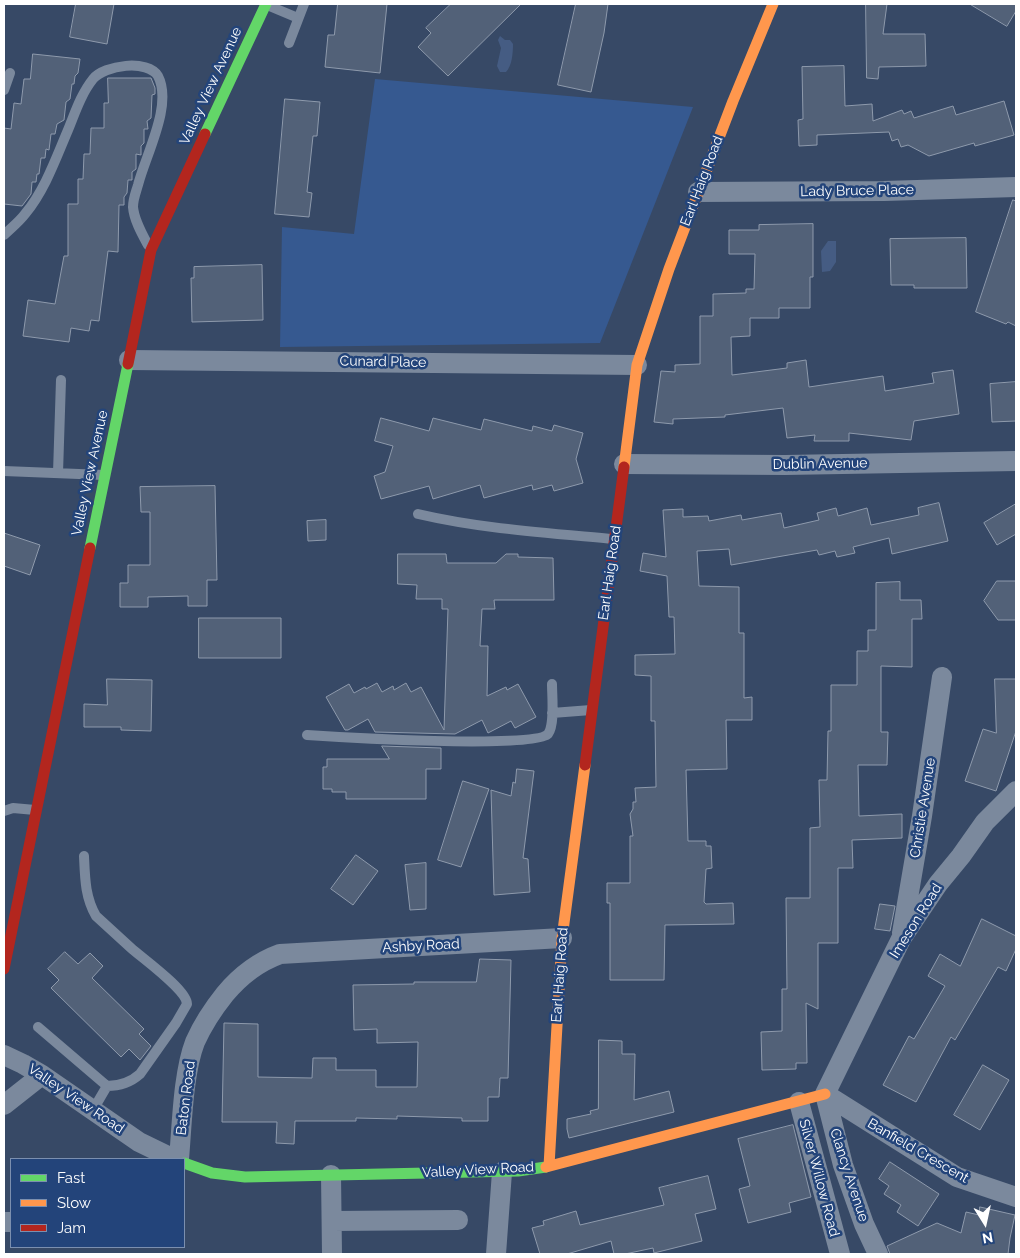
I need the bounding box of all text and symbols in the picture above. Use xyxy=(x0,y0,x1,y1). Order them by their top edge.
street label: Valley View Avenue xyxy=(176,25,246,147)
street label: Earl Haig Road xyxy=(677,134,727,228)
street label: Lady Bruce Place xyxy=(800,182,914,200)
street label: Cunard Place xyxy=(340,353,426,371)
street label: Valley View Avenue xyxy=(68,409,112,537)
street label: Dublin Avenue xyxy=(773,455,867,473)
street label: Earl Haig Road xyxy=(595,525,625,621)
street label: Christie Avenue xyxy=(907,757,939,859)
street label: Imeson Road xyxy=(886,881,946,961)
street label: Earl Haig Road xyxy=(548,927,572,1023)
street label: Ashby Road xyxy=(382,936,460,956)
street label: Baton Road xyxy=(173,1060,199,1136)
street label: Valley View Road xyxy=(25,1061,127,1137)
street label: Banfield Crescent xyxy=(864,1115,972,1187)
street label: Silver Willow Road xyxy=(795,1117,843,1239)
street label: Clancy Avenue xyxy=(826,1126,872,1224)
legend xyxy=(10,1158,185,1248)
street label: Valley View Road xyxy=(421,1159,535,1181)
text: Fast xyxy=(57,1169,85,1187)
text: Slow xyxy=(57,1194,91,1212)
north arrow xyxy=(960,1198,1010,1248)
text: Jam xyxy=(57,1219,86,1237)
text: N xyxy=(981,1229,994,1247)

